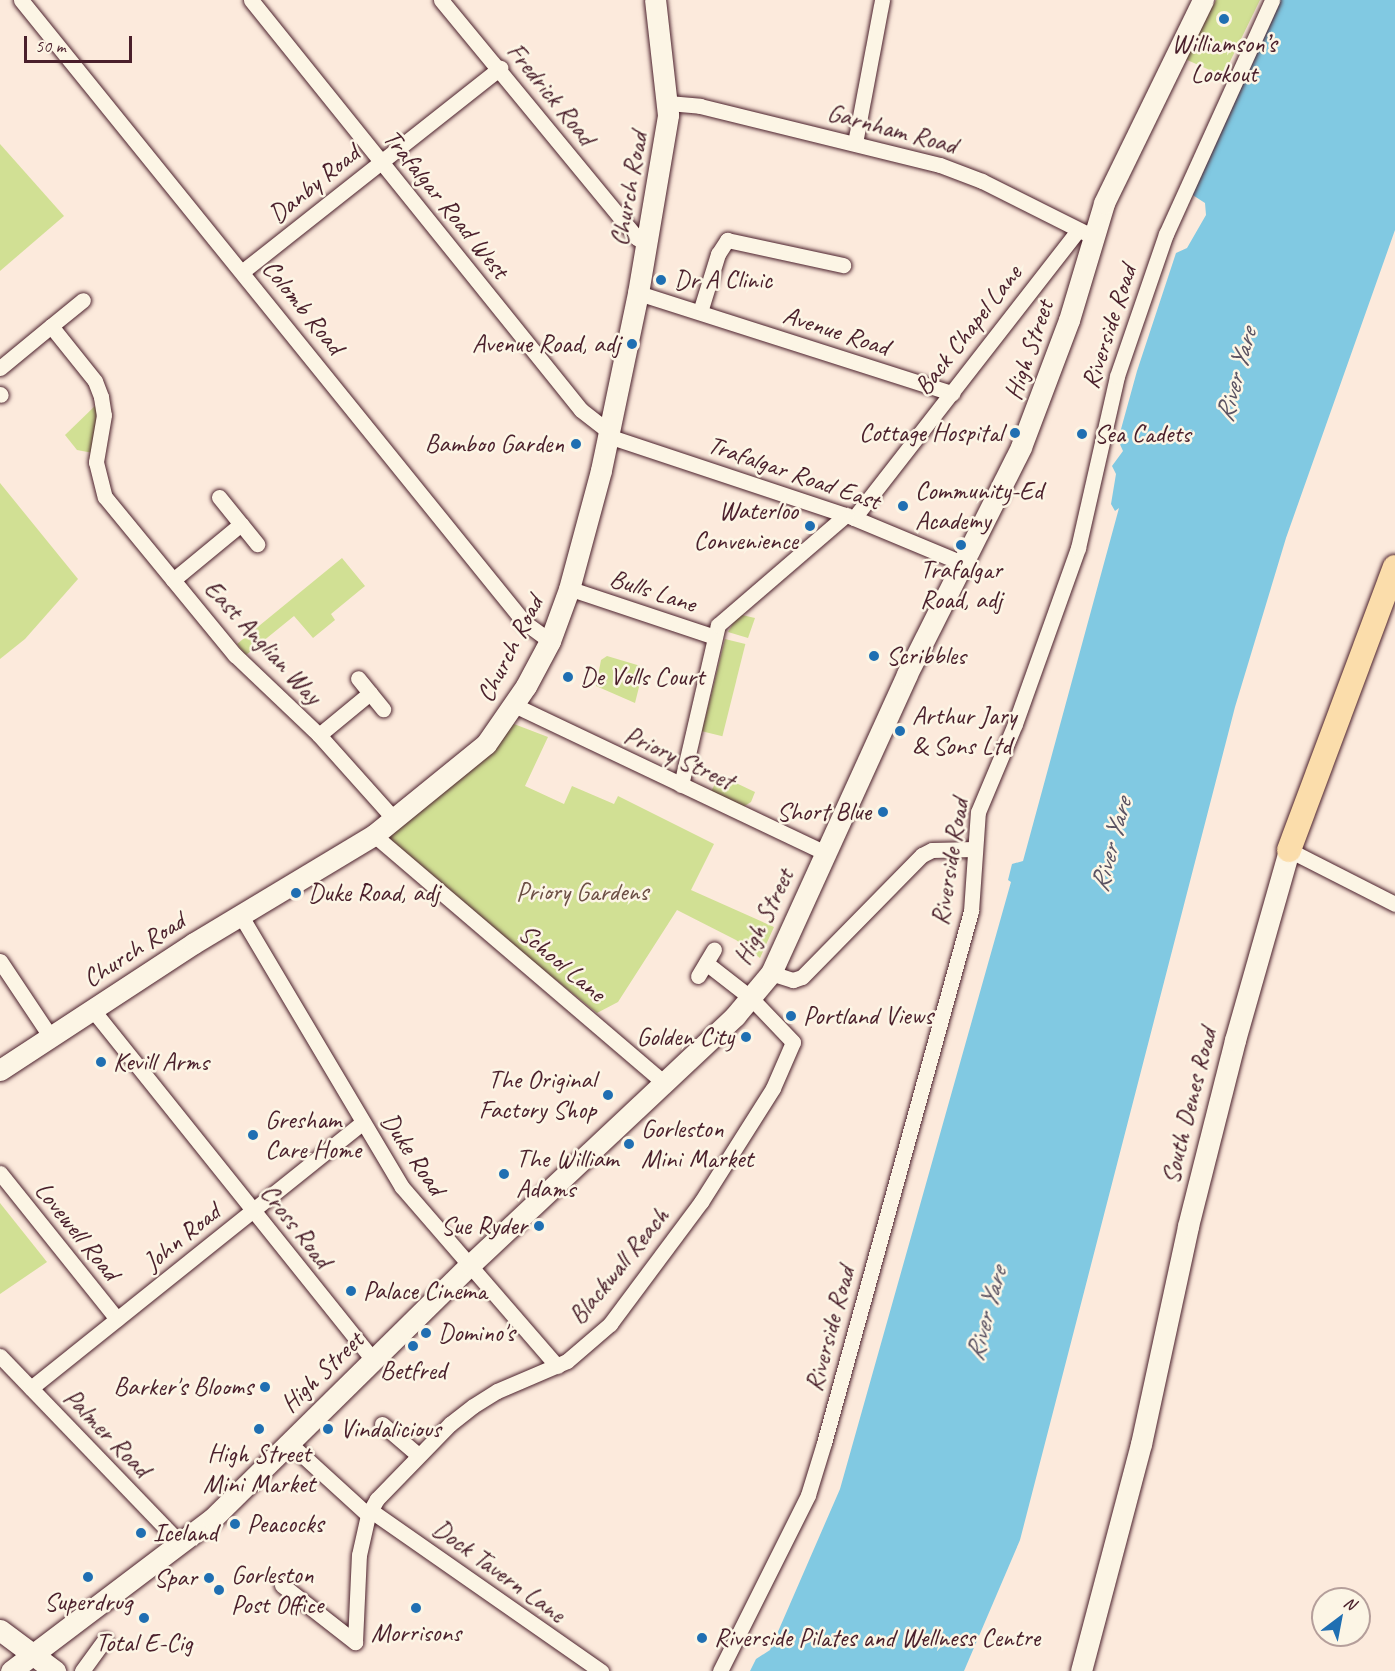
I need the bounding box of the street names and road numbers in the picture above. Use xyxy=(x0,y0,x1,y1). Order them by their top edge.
street label: Fredrick Road xyxy=(500,37,602,151)
street label: Garnham Road xyxy=(824,97,960,161)
street label: Trafalgar Road West xyxy=(376,123,516,285)
street label: Church Road xyxy=(604,130,654,248)
street label: Danby Road xyxy=(262,138,366,230)
street label: Colomb Road xyxy=(256,254,350,360)
street label: Back Chapel Lane xyxy=(907,258,1029,402)
street label: Riverside Road xyxy=(1074,261,1144,393)
street label: High Street xyxy=(997,296,1061,404)
street label: Avenue Road xyxy=(779,299,893,363)
street label: Trafalgar Road East xyxy=(703,429,885,517)
street label: Bulls Lane xyxy=(605,562,701,620)
street label: East Anglian Way xyxy=(197,573,329,711)
street label: Church Road xyxy=(470,591,550,707)
street label: Priory Street xyxy=(620,719,738,797)
street label: Riverside Road xyxy=(925,796,975,928)
street label: High Street xyxy=(727,864,801,970)
street label: Church Road xyxy=(77,906,191,994)
street label: School Lane xyxy=(512,917,612,1009)
street label: South Denes Road xyxy=(1154,1024,1224,1188)
street label: Duke Road xyxy=(374,1107,452,1201)
street label: Lovewell Road xyxy=(28,1175,126,1287)
street label: Cross Road xyxy=(253,1178,339,1274)
street label: John Road xyxy=(137,1196,227,1278)
street label: Blackwall Reach xyxy=(563,1202,675,1330)
street label: Riverside Road xyxy=(798,1263,862,1395)
street label: High Street xyxy=(274,1325,370,1419)
street label: Palmer Road xyxy=(57,1382,157,1484)
street label: Dock Tavern Lane xyxy=(426,1512,572,1630)

